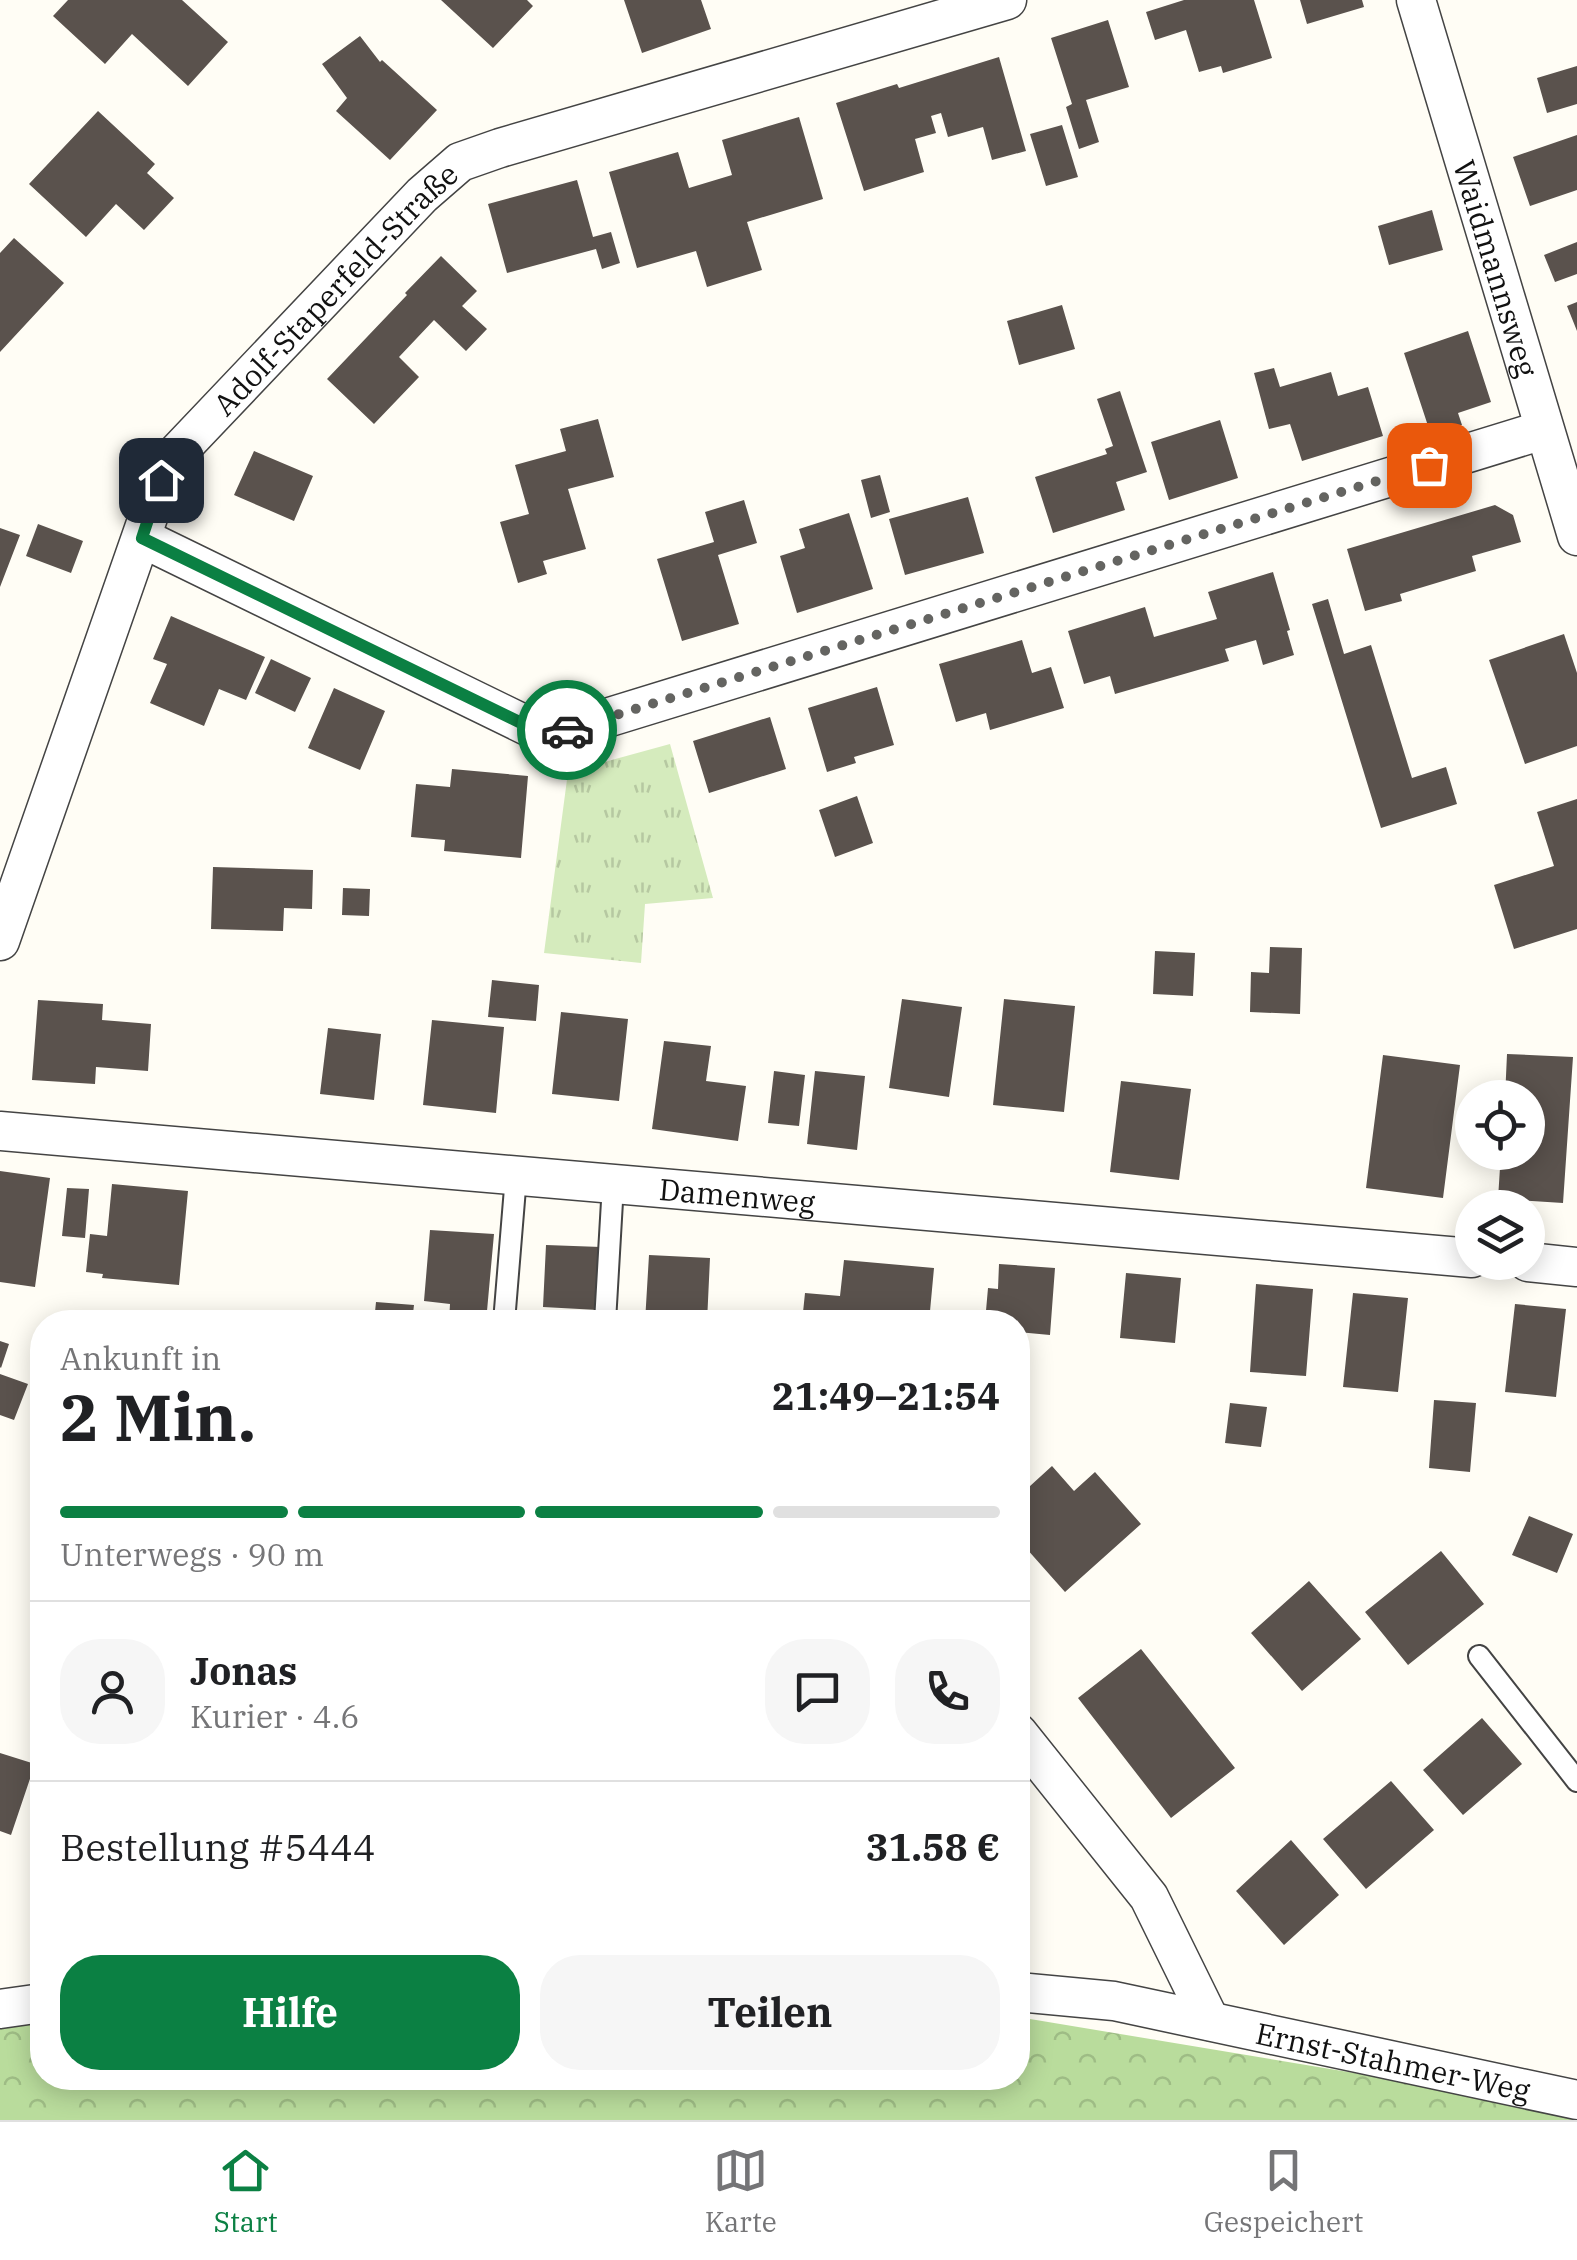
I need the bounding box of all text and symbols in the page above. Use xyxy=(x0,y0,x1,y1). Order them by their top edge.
street label: Adolf-Staperfeld-Straße xyxy=(204,154,465,423)
street label: Waidmannsweg xyxy=(1446,155,1548,381)
pin xyxy=(1387,423,1472,508)
pin xyxy=(119,438,204,523)
icon: bag xyxy=(1402,438,1457,493)
icon: home xyxy=(134,453,189,508)
courier xyxy=(517,680,617,780)
icon: car xyxy=(540,703,595,758)
map controls xyxy=(1455,1080,1545,1280)
button: locate xyxy=(1455,1080,1545,1170)
street label: Damenweg xyxy=(658,1168,817,1221)
button: layers xyxy=(1455,1190,1545,1280)
text: Ankunft in xyxy=(60,1337,221,1379)
text: 21:49–21:54 xyxy=(772,1371,1000,1420)
text: 2 Min. xyxy=(60,1374,256,1459)
text: Unterwegs · 90 m xyxy=(60,1533,324,1575)
button: person xyxy=(60,1639,165,1744)
button: chat xyxy=(765,1639,870,1744)
button: phone xyxy=(895,1639,1000,1744)
text: Jonas xyxy=(190,1646,297,1695)
text: Kurier · 4.6 xyxy=(190,1695,359,1737)
text: Bestellung #5444 xyxy=(60,1822,376,1871)
text: 31.58 € xyxy=(866,1822,1000,1871)
button: Hilfe xyxy=(60,1955,520,2070)
button: Teilen xyxy=(540,1955,1000,2070)
street label: Ernst-Stahmer-Weg xyxy=(1252,2012,1534,2109)
tab: Start xyxy=(213,2143,278,2240)
tab: Karte xyxy=(705,2143,777,2240)
tab: Gespeichert xyxy=(1204,2143,1363,2240)

